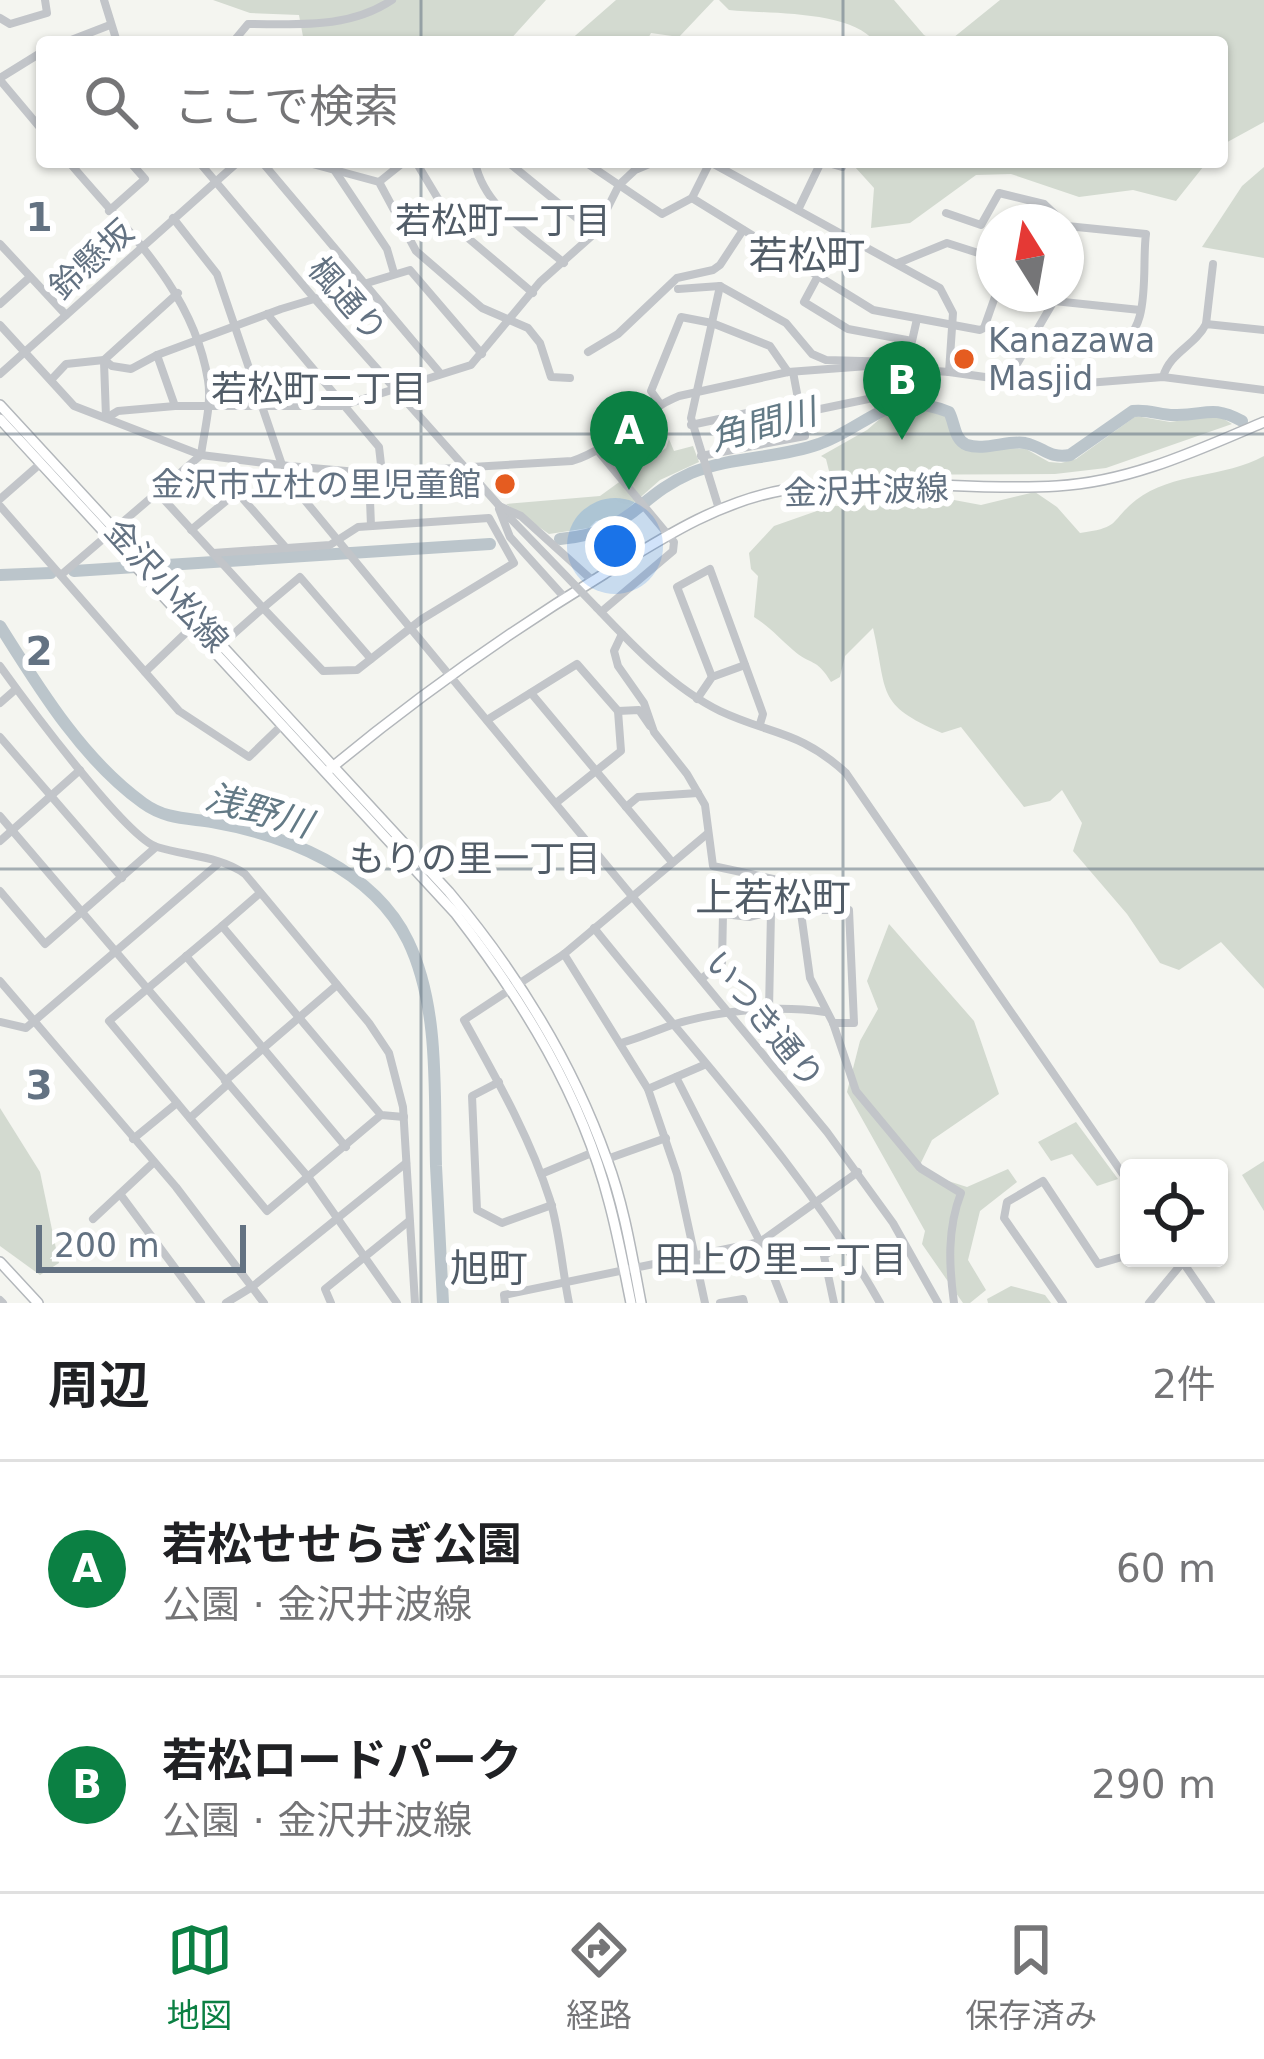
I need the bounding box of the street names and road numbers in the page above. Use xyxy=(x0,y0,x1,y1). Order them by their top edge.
street label: 鈴懸坂 xyxy=(42,212,141,307)
street label: 楓通り xyxy=(300,249,395,349)
street label: 金沢井波線 xyxy=(783,468,949,513)
street label: 金沢小松線 xyxy=(97,511,236,660)
street label: いつき通り xyxy=(698,943,832,1096)

